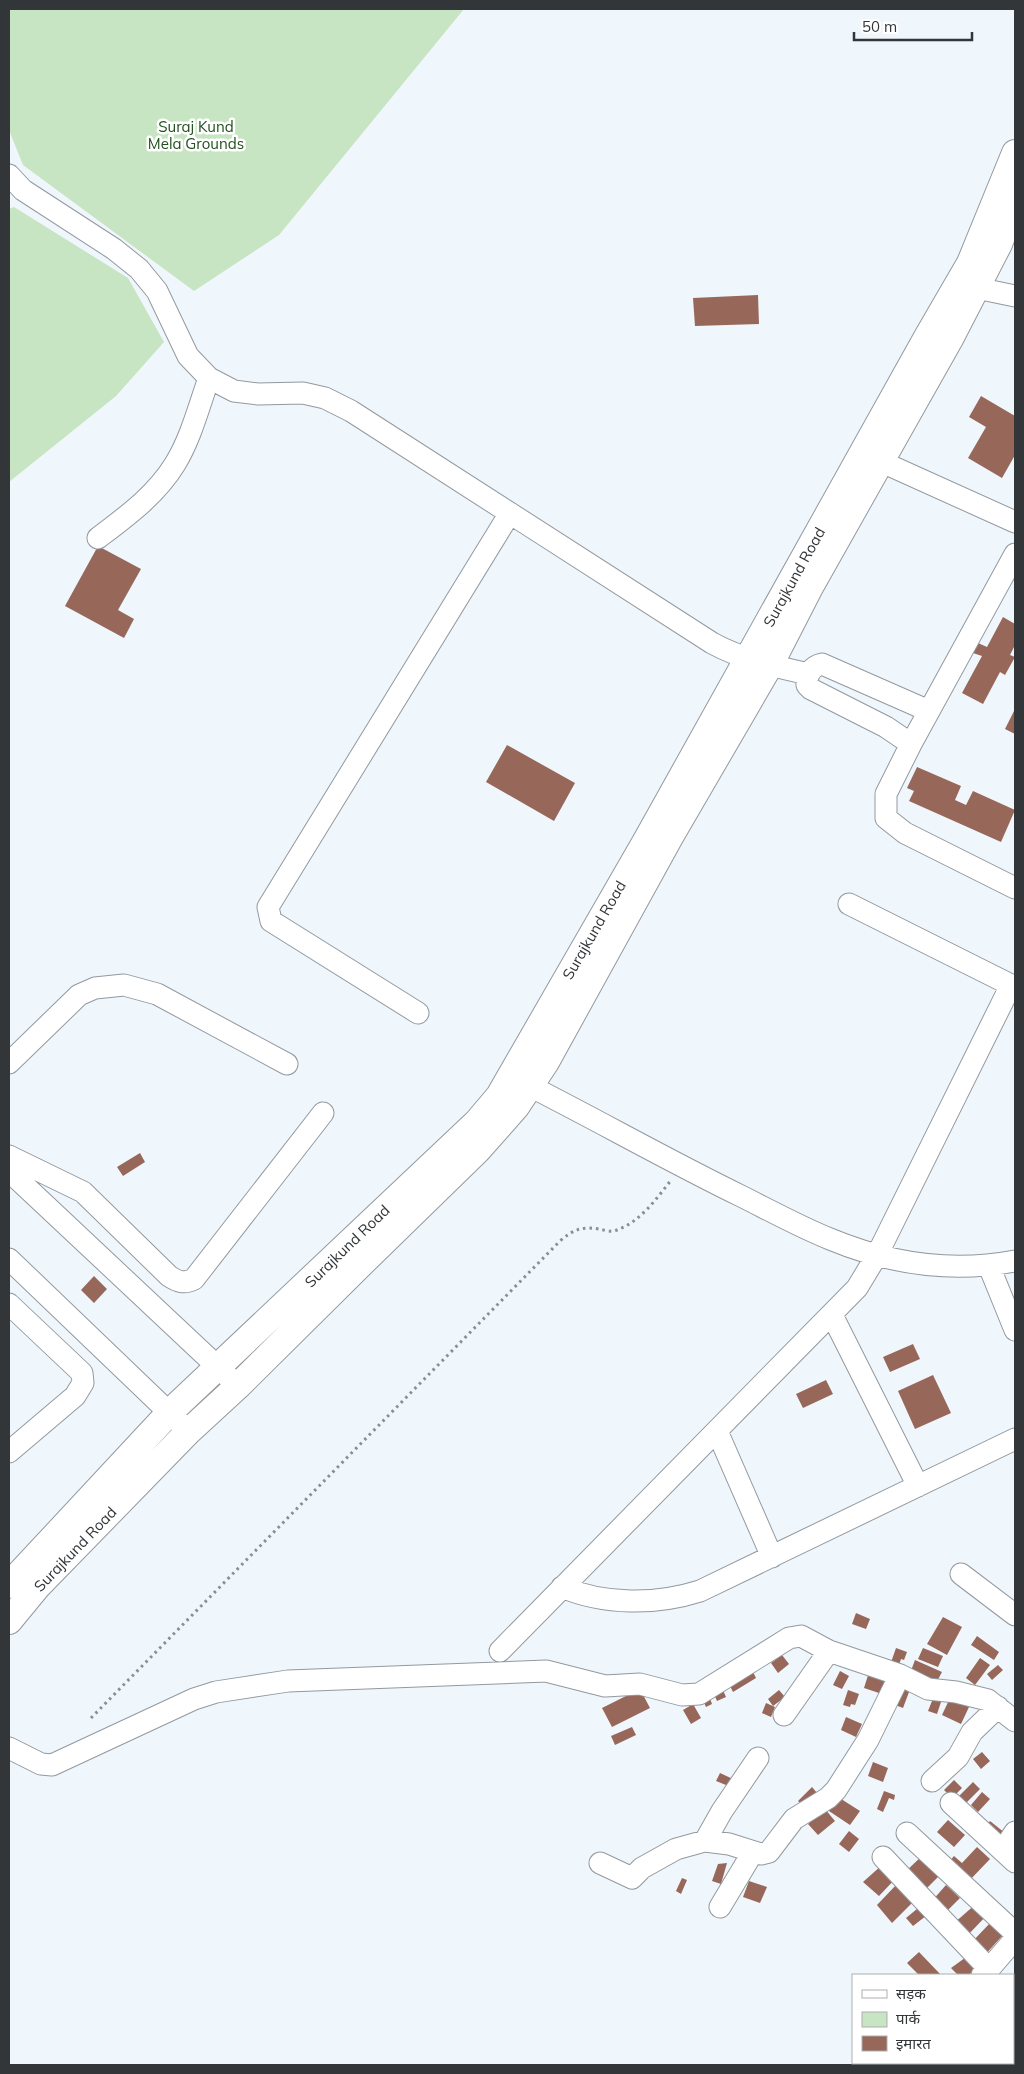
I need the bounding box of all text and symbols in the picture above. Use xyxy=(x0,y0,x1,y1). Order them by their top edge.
scale bar xyxy=(854,10,972,42)
text: 50 m xyxy=(862,17,897,36)
park label: Suraj Kund Mela Grounds xyxy=(148,117,244,153)
street label: Surajkund Road xyxy=(759,524,829,630)
street label: Surajkund Road xyxy=(558,877,630,983)
street label: Surajkund Road xyxy=(301,1201,393,1291)
street label: Surajkund Road xyxy=(30,1503,120,1595)
legend xyxy=(852,1974,1014,2064)
text: सड़क xyxy=(896,1984,926,2003)
text: पार्क xyxy=(896,2009,920,2028)
text: इमारत xyxy=(896,2034,931,2053)

